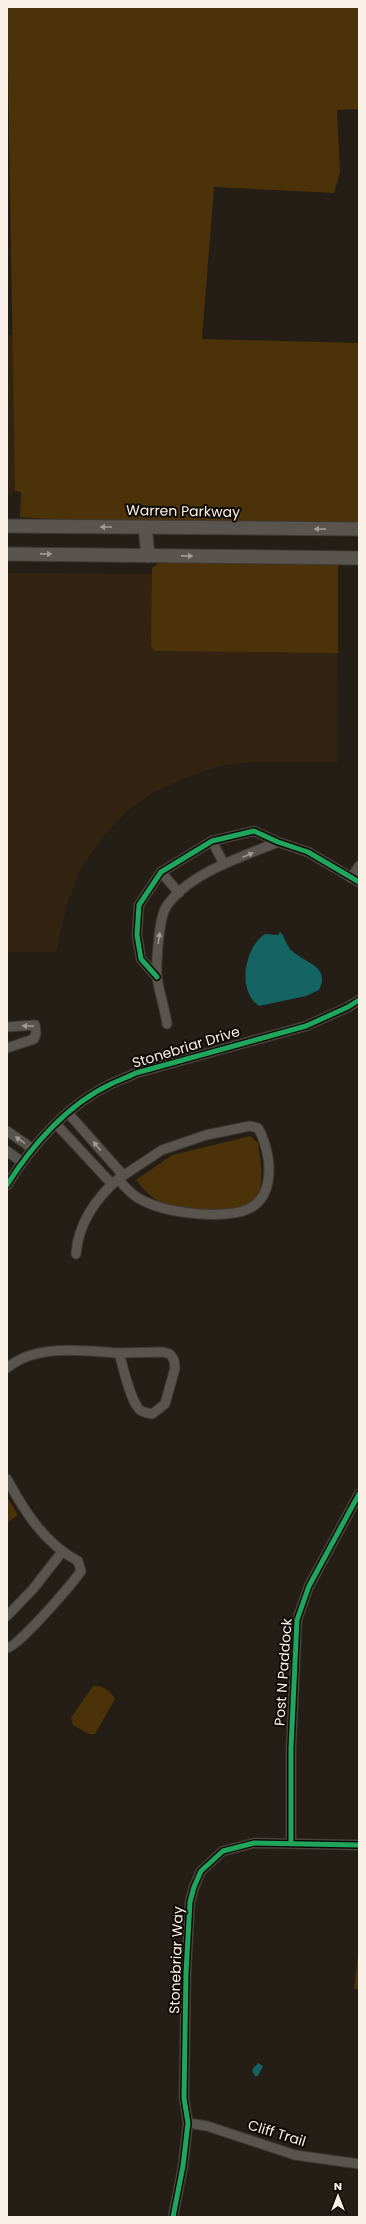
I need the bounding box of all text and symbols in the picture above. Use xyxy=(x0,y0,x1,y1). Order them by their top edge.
street label: Warren Parkway xyxy=(126,500,240,522)
one-way arrow xyxy=(99,524,112,530)
one-way arrow xyxy=(313,526,326,532)
one-way arrow xyxy=(40,551,53,557)
one-way arrow xyxy=(181,553,194,559)
one-way arrow xyxy=(242,851,254,857)
one-way arrow xyxy=(156,932,162,944)
street label: Stonebriar Drive xyxy=(130,1021,243,1073)
one-way arrow xyxy=(22,1022,34,1029)
one-way arrow xyxy=(15,1136,25,1144)
one-way arrow xyxy=(93,1140,102,1151)
street label: Post N Paddock xyxy=(269,1617,297,1727)
street label: Stonebriar Way xyxy=(164,1906,188,2014)
street label: Cliff Trail xyxy=(245,2115,309,2151)
north arrow xyxy=(318,2176,358,2216)
text: N xyxy=(334,2178,342,2194)

